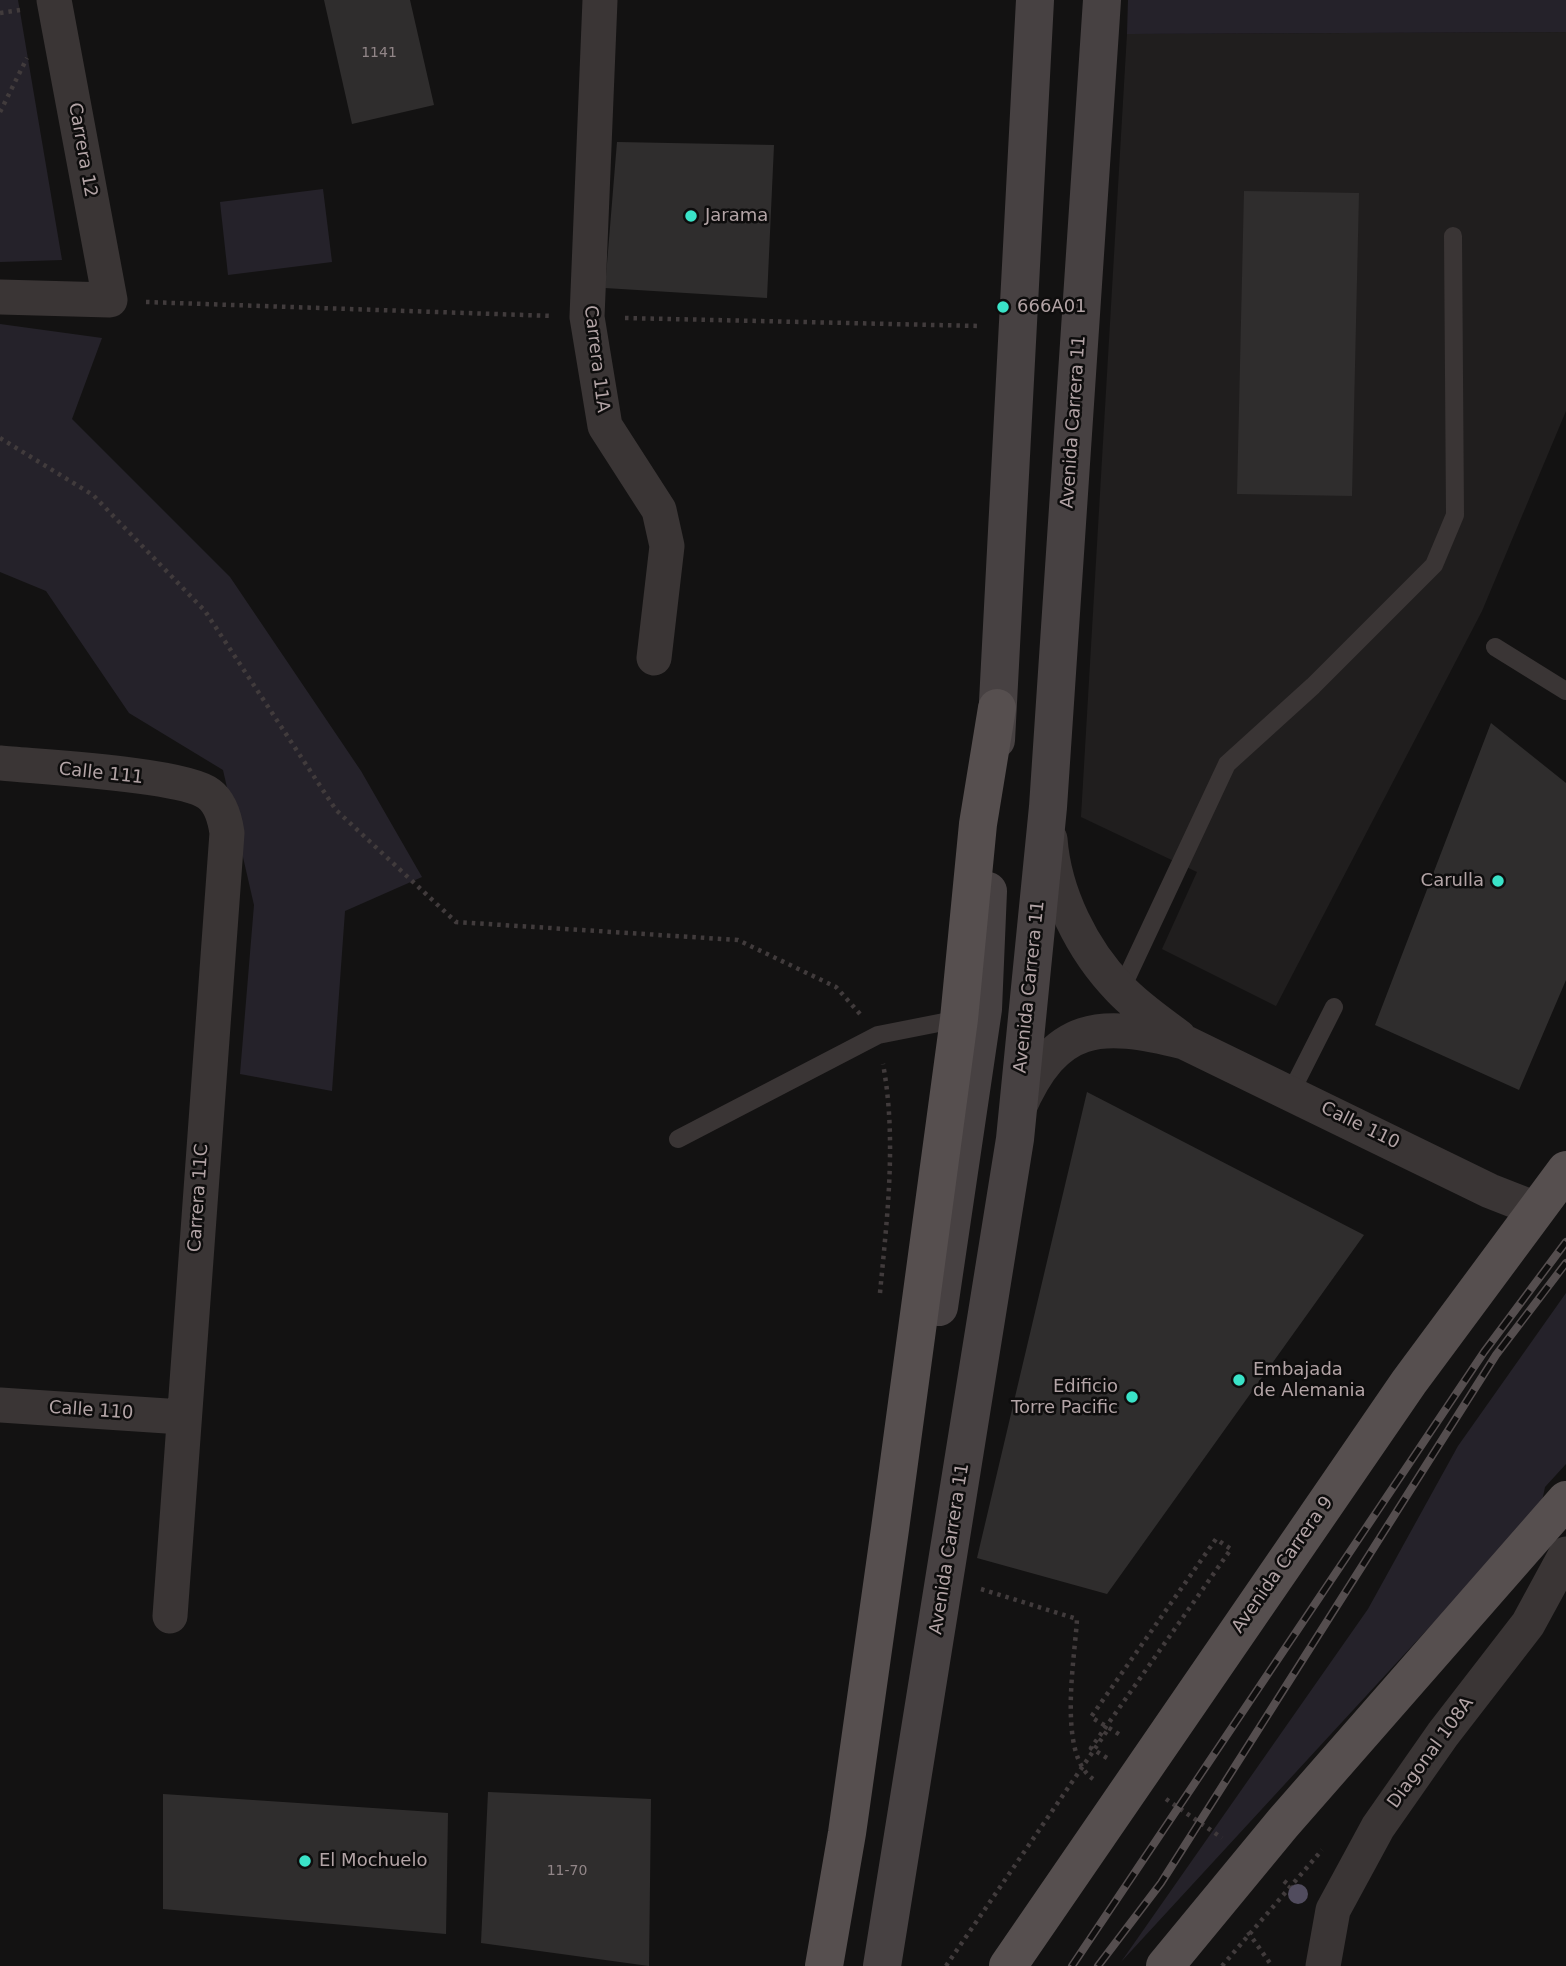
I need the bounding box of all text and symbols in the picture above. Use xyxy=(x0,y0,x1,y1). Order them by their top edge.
house number: 1141 xyxy=(361,45,397,61)
street label: Carrera 12 xyxy=(63,101,101,199)
place label: Jarama xyxy=(705,205,768,227)
marker: Jarama xyxy=(683,208,699,224)
place label: 666A01 xyxy=(1017,296,1087,318)
marker: 666A01 xyxy=(995,299,1011,315)
street label: Carrera 11A xyxy=(579,304,613,414)
street label: Avenida Carrera 11 xyxy=(1057,335,1091,509)
street label: Calle 111 xyxy=(58,759,144,789)
place label: Carulla xyxy=(1421,870,1484,892)
marker: Carulla xyxy=(1490,873,1506,889)
street label: Avenida Carrera 11 xyxy=(1010,900,1050,1074)
street label: Calle 110 xyxy=(1317,1098,1403,1154)
street label: Carrera 11C xyxy=(184,1143,214,1253)
place label: Embajada de Alemania xyxy=(1253,1359,1366,1402)
marker: Embajada de Alemania xyxy=(1231,1372,1247,1388)
place label: Edificio Torre Pacific xyxy=(1011,1376,1118,1418)
marker: Edificio Torre Pacific xyxy=(1124,1389,1140,1405)
street label: Calle 110 xyxy=(48,1397,134,1425)
street label: Avenida Carrera 11 xyxy=(926,1462,974,1636)
street label: Avenida Carrera 9 xyxy=(1228,1492,1338,1638)
street label: Diagonal 108A xyxy=(1383,1693,1479,1813)
place label: El Mochuelo xyxy=(319,1850,427,1872)
marker: El Mochuelo xyxy=(297,1853,313,1869)
house number: 11-70 xyxy=(547,1863,587,1879)

